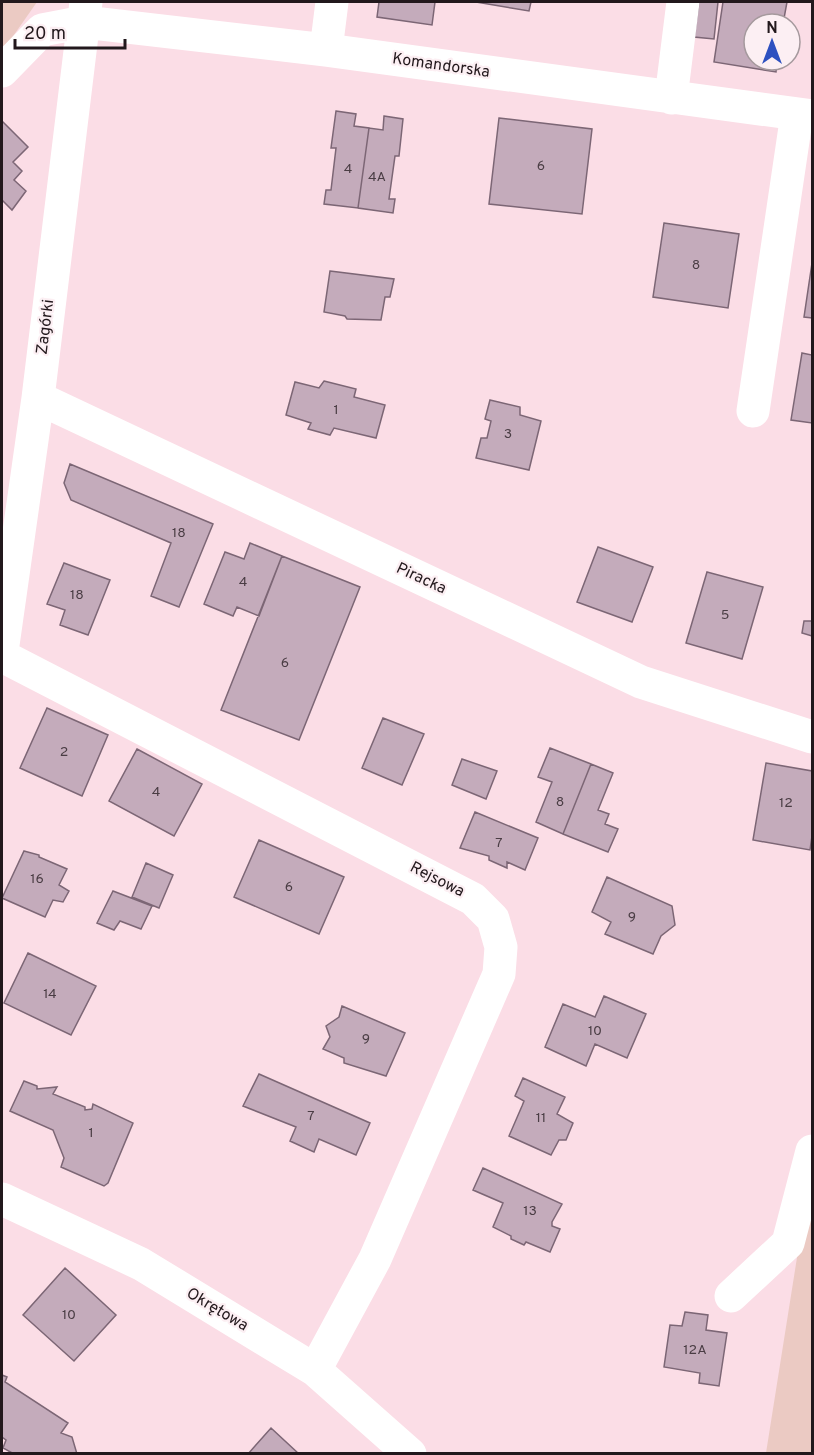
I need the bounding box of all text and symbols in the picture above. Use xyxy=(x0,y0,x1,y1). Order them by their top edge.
scale bar xyxy=(15,12,124,50)
north arrow xyxy=(742,12,802,72)
text: N xyxy=(766,19,778,39)
text: 20 m xyxy=(24,23,66,46)
street label: Komandorska xyxy=(391,49,491,83)
house number: 6 xyxy=(537,158,545,175)
house number: 4 xyxy=(344,161,352,178)
house number: 4A xyxy=(368,169,386,186)
house number: 8 xyxy=(692,257,700,274)
street label: Zagórki xyxy=(33,298,59,356)
house number: 1 xyxy=(333,402,339,419)
house number: 3 xyxy=(504,426,512,443)
house number: 18 xyxy=(172,525,186,542)
street label: Piracka xyxy=(393,559,449,599)
house number: 4 xyxy=(239,574,247,591)
house number: 18 xyxy=(70,587,84,604)
house number: 5 xyxy=(721,607,729,624)
house number: 6 xyxy=(281,655,289,672)
house number: 2 xyxy=(60,744,68,761)
house number: 4 xyxy=(152,784,160,801)
house number: 8 xyxy=(556,794,564,811)
house number: 12 xyxy=(779,795,793,812)
house number: 7 xyxy=(495,835,503,852)
street label: Rejsowa xyxy=(406,858,468,902)
house number: 16 xyxy=(30,871,44,888)
house number: 6 xyxy=(285,879,293,896)
house number: 9 xyxy=(628,909,636,926)
house number: 14 xyxy=(43,986,57,1003)
house number: 10 xyxy=(588,1023,602,1040)
house number: 9 xyxy=(362,1031,370,1048)
house number: 7 xyxy=(307,1108,315,1125)
house number: 11 xyxy=(536,1110,546,1127)
house number: 1 xyxy=(88,1125,94,1142)
house number: 13 xyxy=(523,1203,537,1220)
street label: Okrętowa xyxy=(182,1284,252,1336)
house number: 10 xyxy=(62,1307,76,1324)
house number: 12A xyxy=(683,1342,707,1359)

